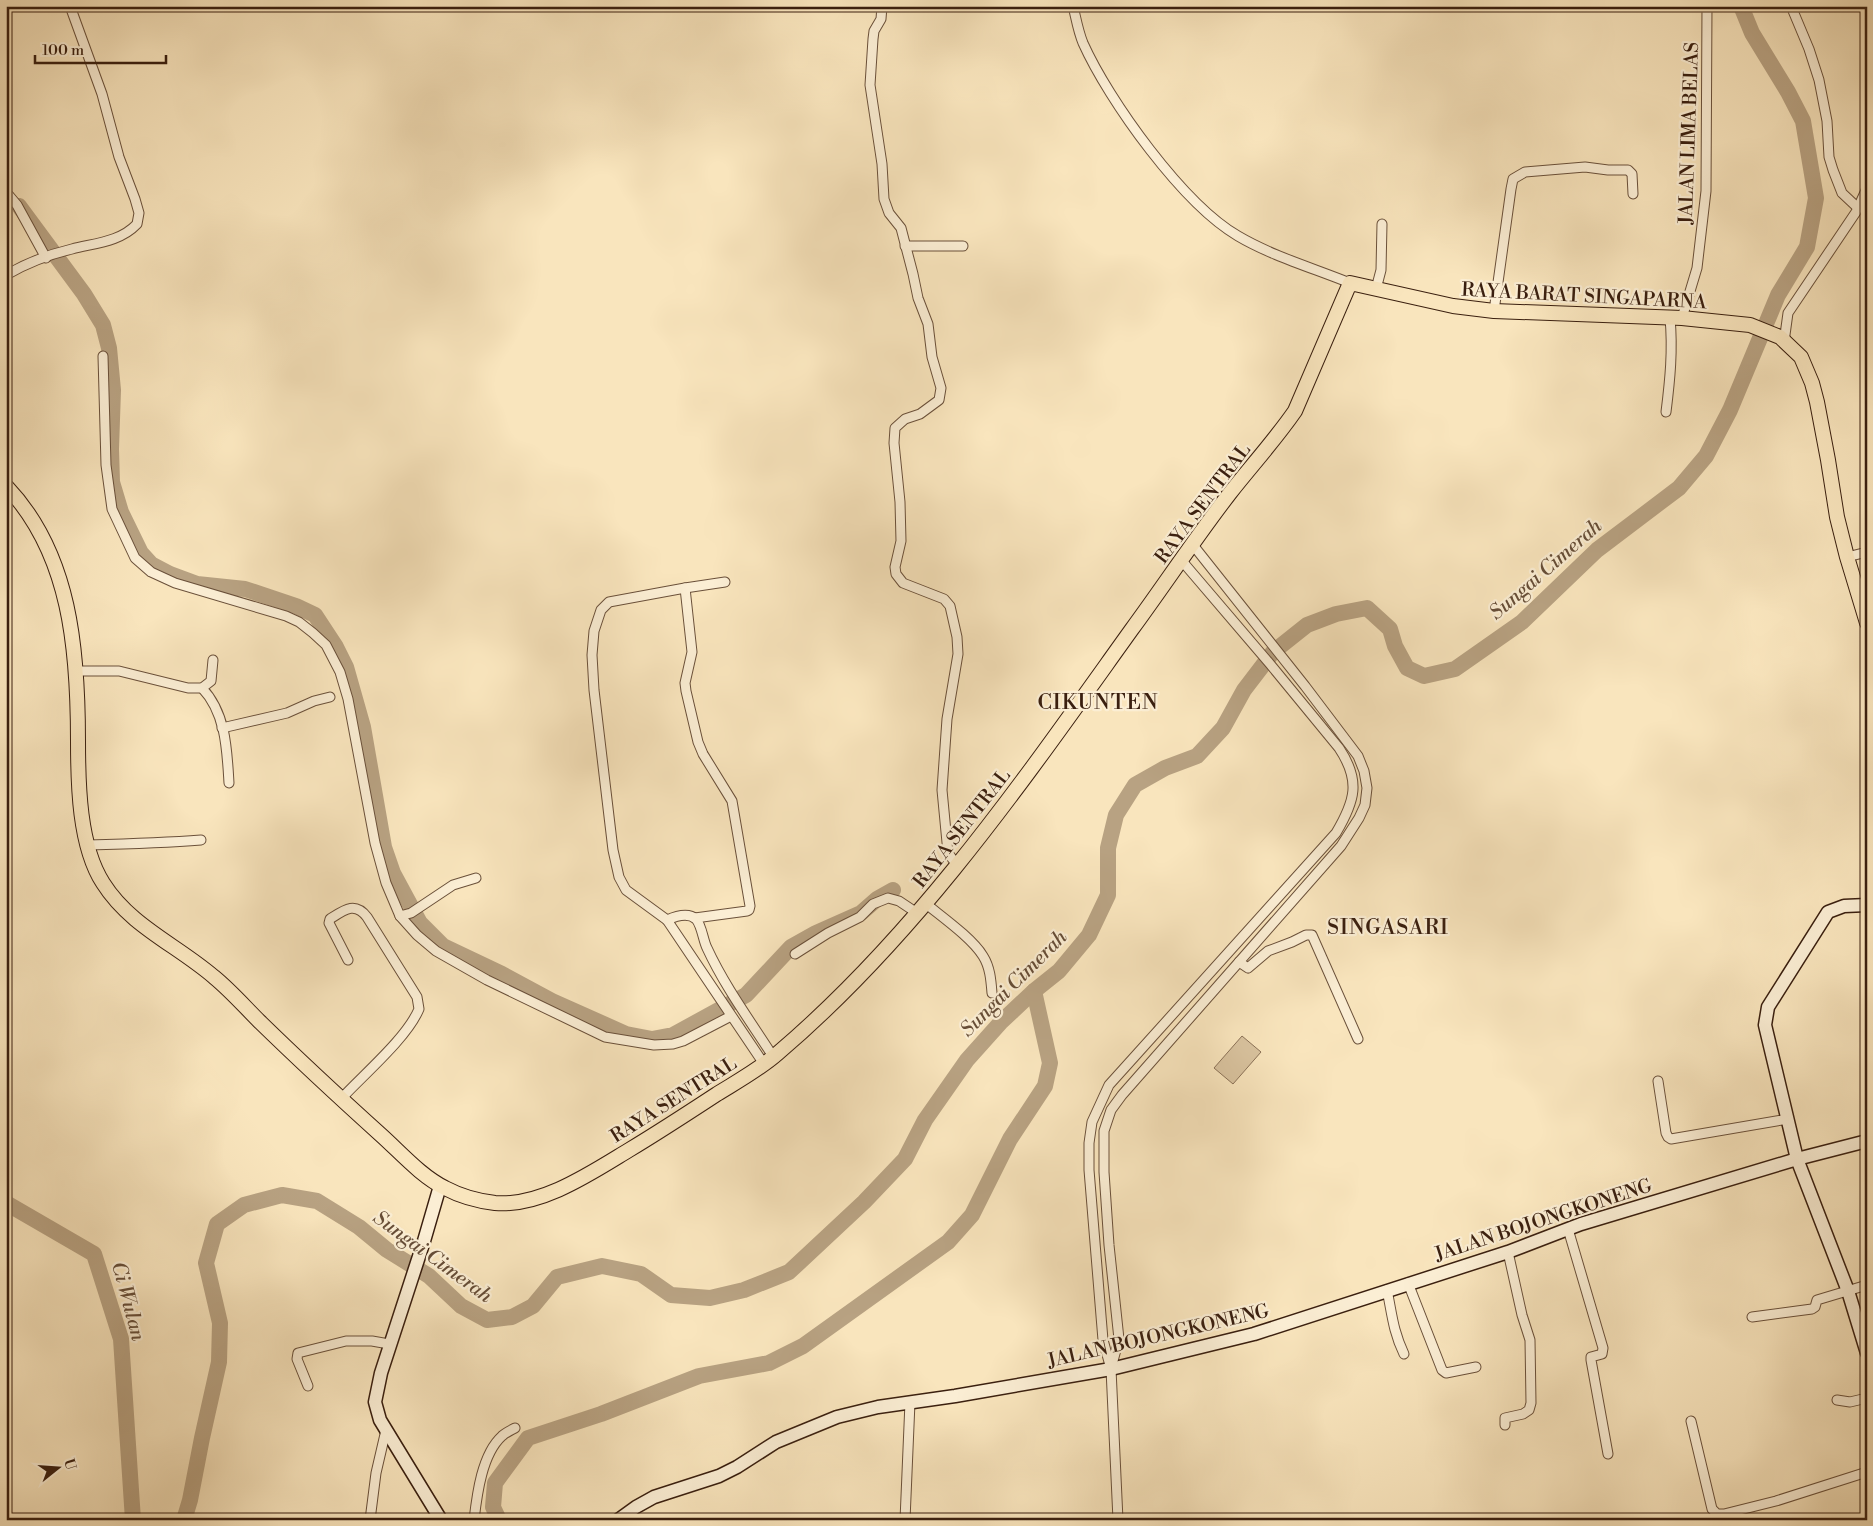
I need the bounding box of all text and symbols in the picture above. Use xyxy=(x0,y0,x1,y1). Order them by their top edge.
scale bar xyxy=(35,32,166,64)
text: 100 m xyxy=(42,41,84,60)
street label: JALAN LIMA BELAS xyxy=(1674,41,1704,226)
street label: RAYA BARAT SINGAPARNA xyxy=(1461,278,1708,314)
street label: RAYA SENTRAL xyxy=(1150,439,1256,569)
water label: Sungai Cimerah xyxy=(1485,514,1608,626)
district label: CIKUNTEN xyxy=(1037,690,1159,716)
street label: RAYA SENTRAL xyxy=(908,764,1016,893)
district label: SINGASARI xyxy=(1327,915,1449,941)
water label: Sungai Cimerah xyxy=(955,925,1073,1043)
street label: RAYA SENTRAL xyxy=(606,1051,741,1148)
street label: JALAN BOJONGKONENG xyxy=(1431,1174,1655,1267)
water label: Sungai Cimerah xyxy=(368,1206,497,1309)
water label: Ci Wulan xyxy=(105,1259,150,1344)
street label: JALAN BOJONGKONENG xyxy=(1044,1299,1271,1373)
north arrow xyxy=(32,1444,82,1494)
text: U xyxy=(59,1457,80,1472)

